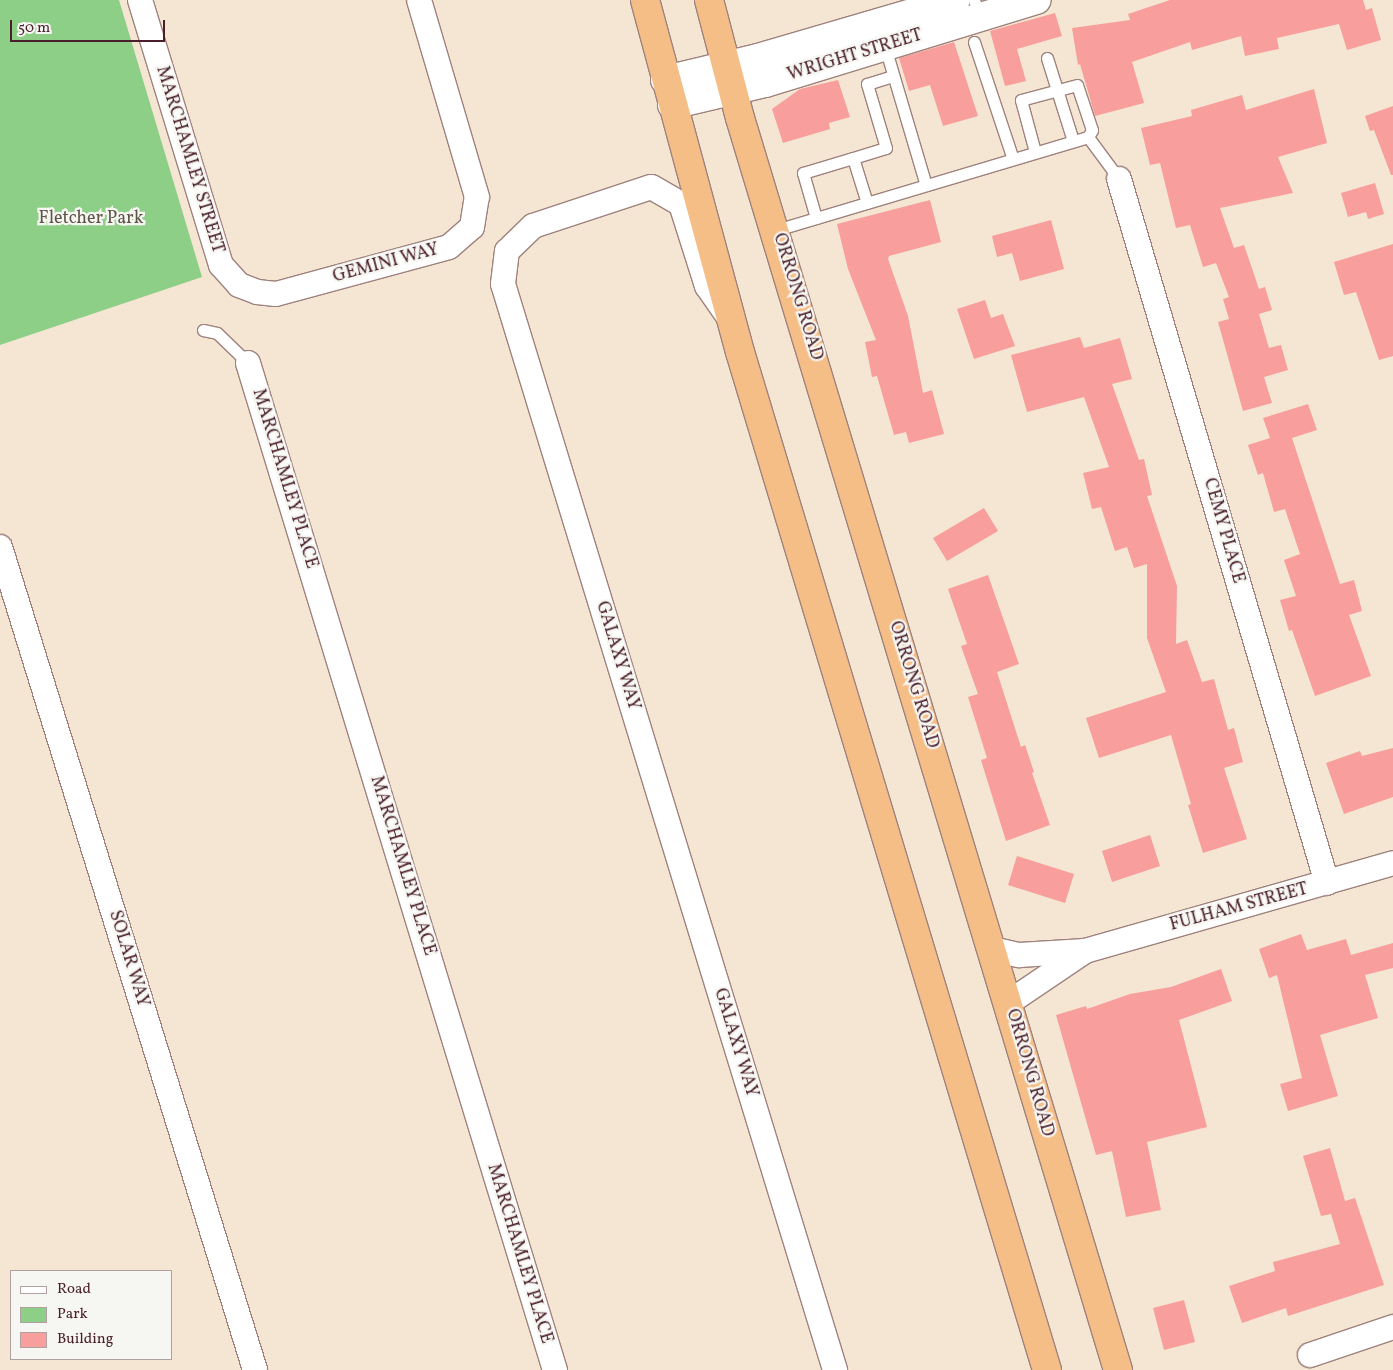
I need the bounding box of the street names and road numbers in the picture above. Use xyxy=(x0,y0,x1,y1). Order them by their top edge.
street label: WRIGHT STREET xyxy=(785,25,925,87)
street label: MARCHAMLEY STREET xyxy=(150,63,228,257)
street label: ORRONG ROAD xyxy=(767,231,827,363)
street label: GEMINI WAY xyxy=(330,239,442,289)
street label: MARCHAMLEY PLACE xyxy=(246,386,322,572)
street label: CEMY PLACE xyxy=(1198,476,1248,586)
street label: GALAXY WAY xyxy=(590,598,644,714)
street label: ORRONG ROAD xyxy=(883,619,943,751)
street label: MARCHAMLEY PLACE xyxy=(364,773,440,959)
street label: FULHAM STREET xyxy=(1167,879,1311,937)
street label: SOLAR WAY xyxy=(103,908,153,1010)
street label: GALAXY WAY xyxy=(708,985,762,1101)
street label: ORRONG ROAD xyxy=(1000,1007,1058,1139)
street label: MARCHAMLEY PLACE xyxy=(481,1161,557,1347)

